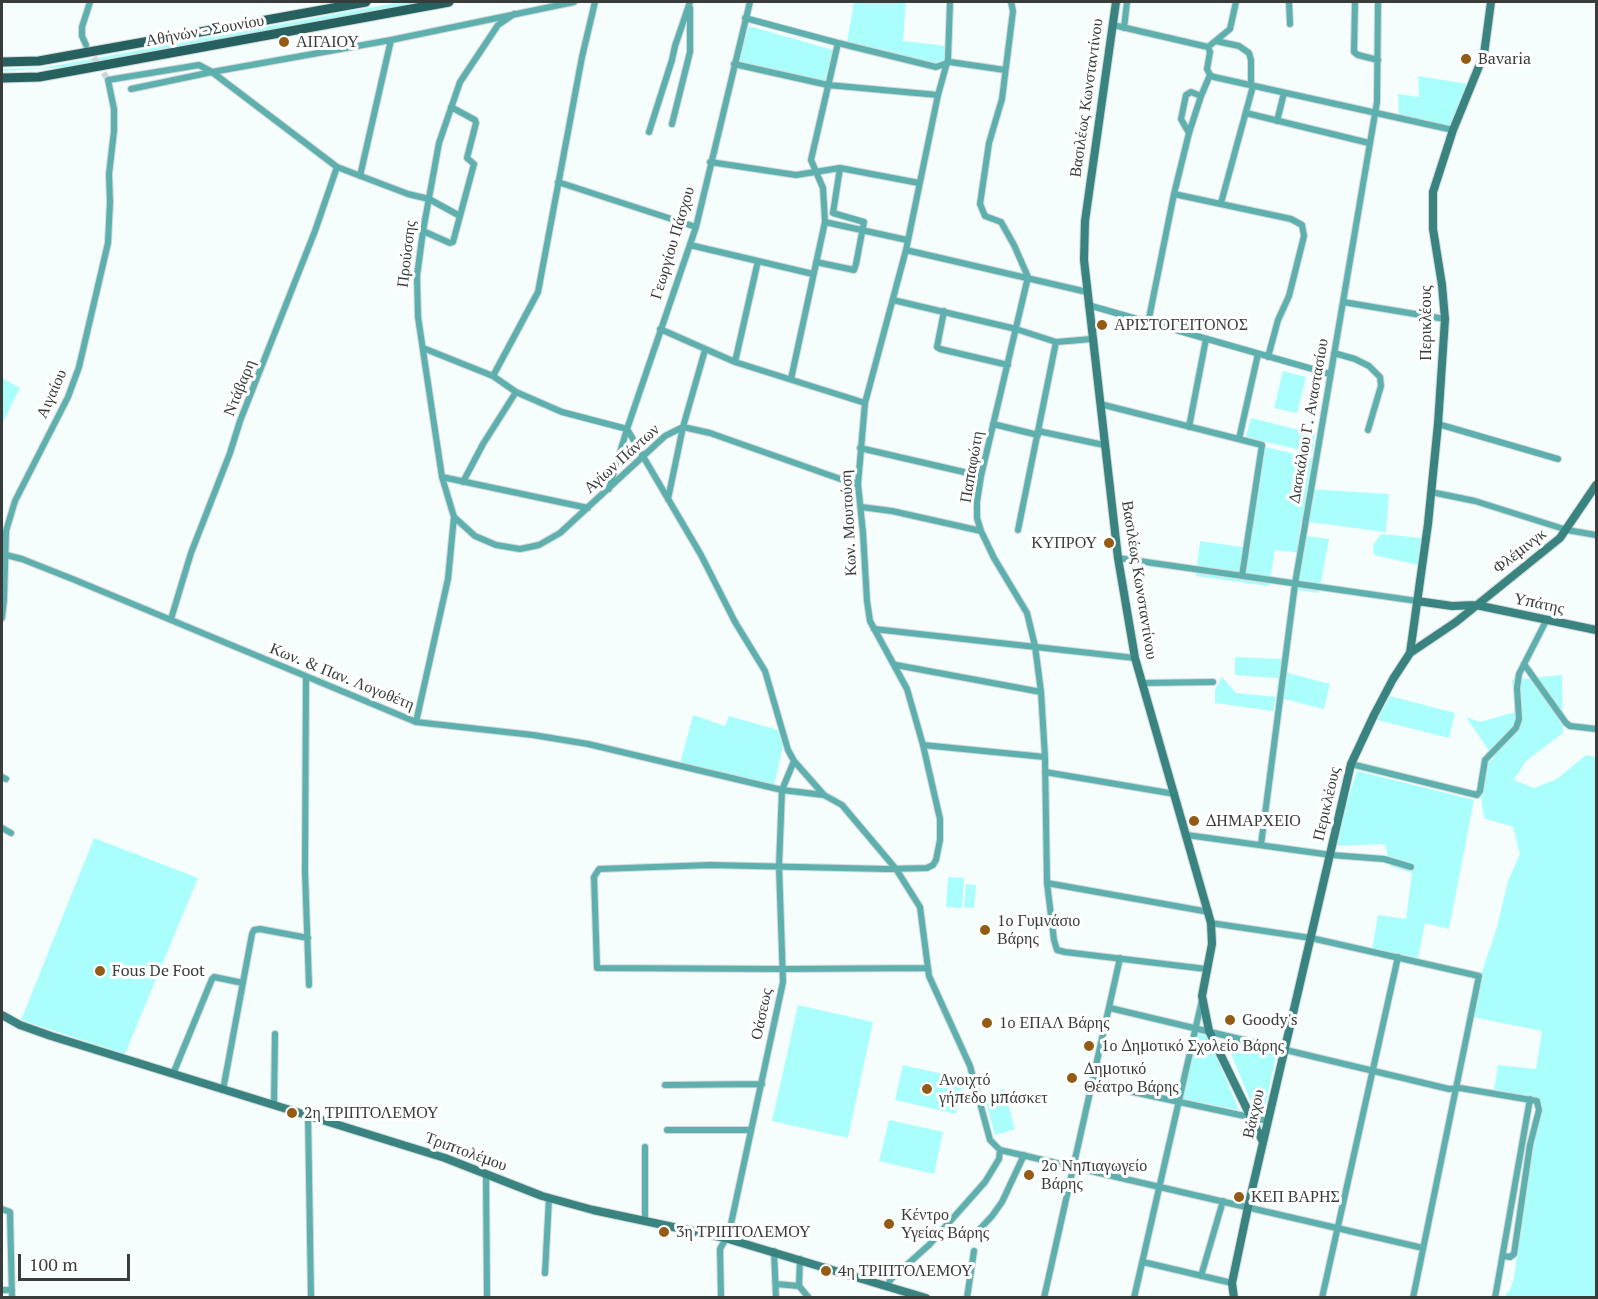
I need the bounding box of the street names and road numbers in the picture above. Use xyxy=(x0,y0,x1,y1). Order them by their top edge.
street label: Αθήνών - Σουνίου xyxy=(144,11,266,51)
street label: Βασιλέως Κωνσταντίνου xyxy=(1066,17,1108,179)
street label: Γεωργίου Πάσχου xyxy=(647,184,699,302)
street label: Προύσσης xyxy=(393,219,421,289)
street label: Περικλέους xyxy=(1416,285,1436,361)
street label: Δασκάλου Γ. Αναστασίου xyxy=(1285,337,1333,505)
street label: Ντάβαρη xyxy=(220,357,260,419)
street label: Αιγαίου xyxy=(33,367,71,421)
street label: Αγίων Πάντων xyxy=(580,420,664,498)
street label: Παπαφώτη xyxy=(956,430,988,504)
street label: Κων. Μουτούση xyxy=(837,469,861,577)
street label: Βασιλέως Κωνσταντίνου xyxy=(1117,499,1161,661)
street label: Φλέμινγκ xyxy=(1490,524,1550,578)
street label: Υπάτης xyxy=(1512,589,1566,619)
street label: Κων. & Παν. Λογοθέτη xyxy=(267,639,417,715)
street label: Περικλέους xyxy=(1309,765,1345,843)
street label: Οάσεως xyxy=(747,986,777,1042)
street label: Βάκχου xyxy=(1239,1088,1269,1140)
street label: Τριπτολέμου xyxy=(422,1128,510,1176)

